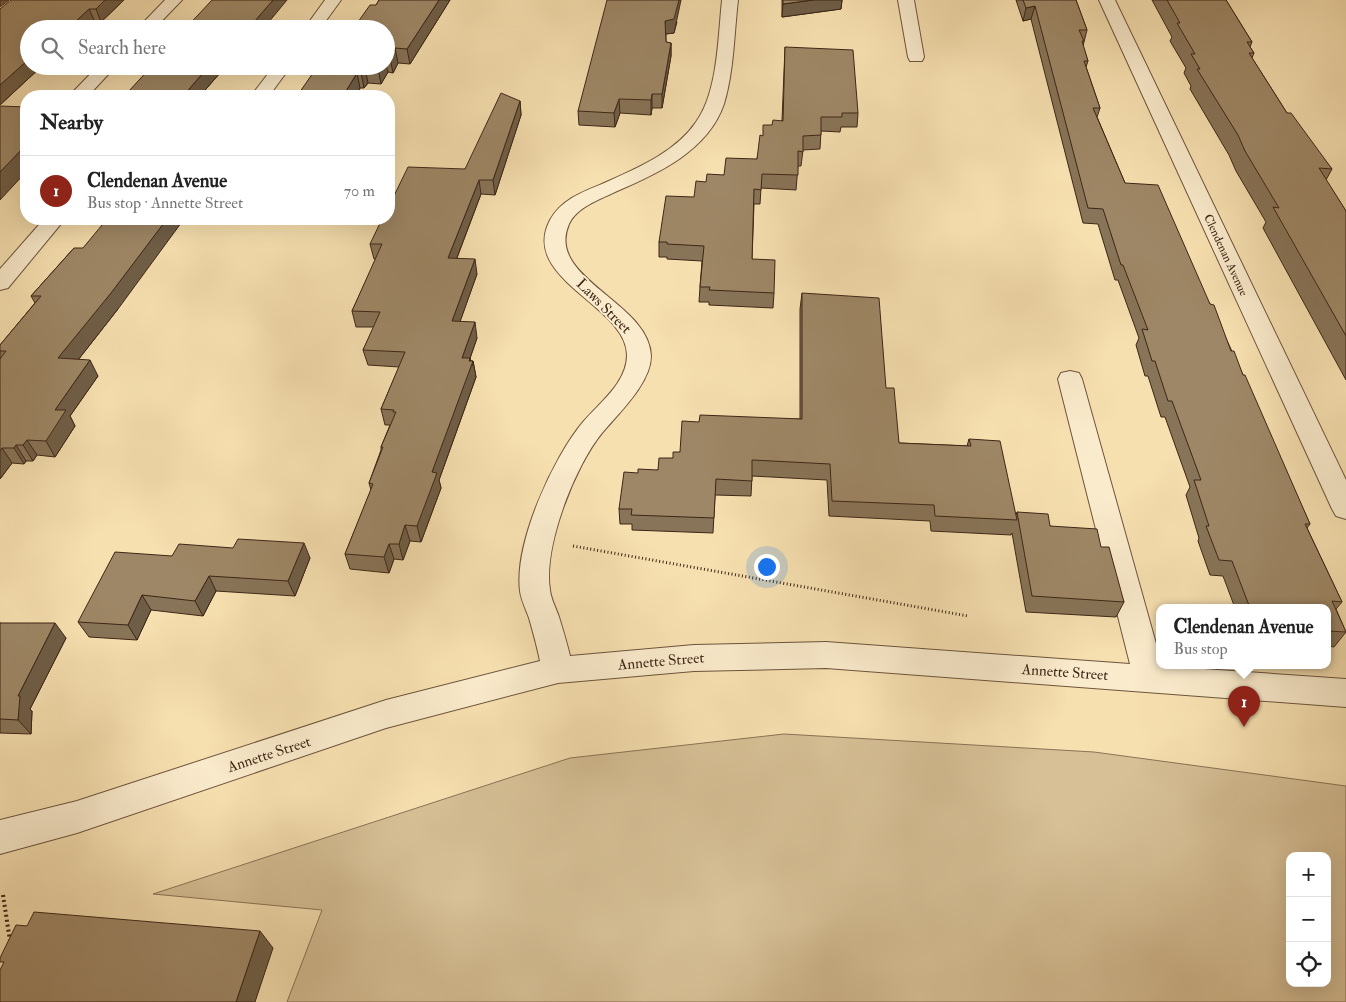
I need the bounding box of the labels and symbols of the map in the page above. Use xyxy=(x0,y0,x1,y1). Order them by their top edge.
street label: Clendenan Avenue xyxy=(1200,212,1251,298)
street label: Laws Street xyxy=(572,275,635,338)
your location xyxy=(754,554,780,580)
street label: Annette Street xyxy=(616,648,705,675)
street label: Annette Street xyxy=(1020,660,1109,685)
pin: 1 xyxy=(1228,686,1260,727)
street label: Annette Street xyxy=(224,732,313,777)

